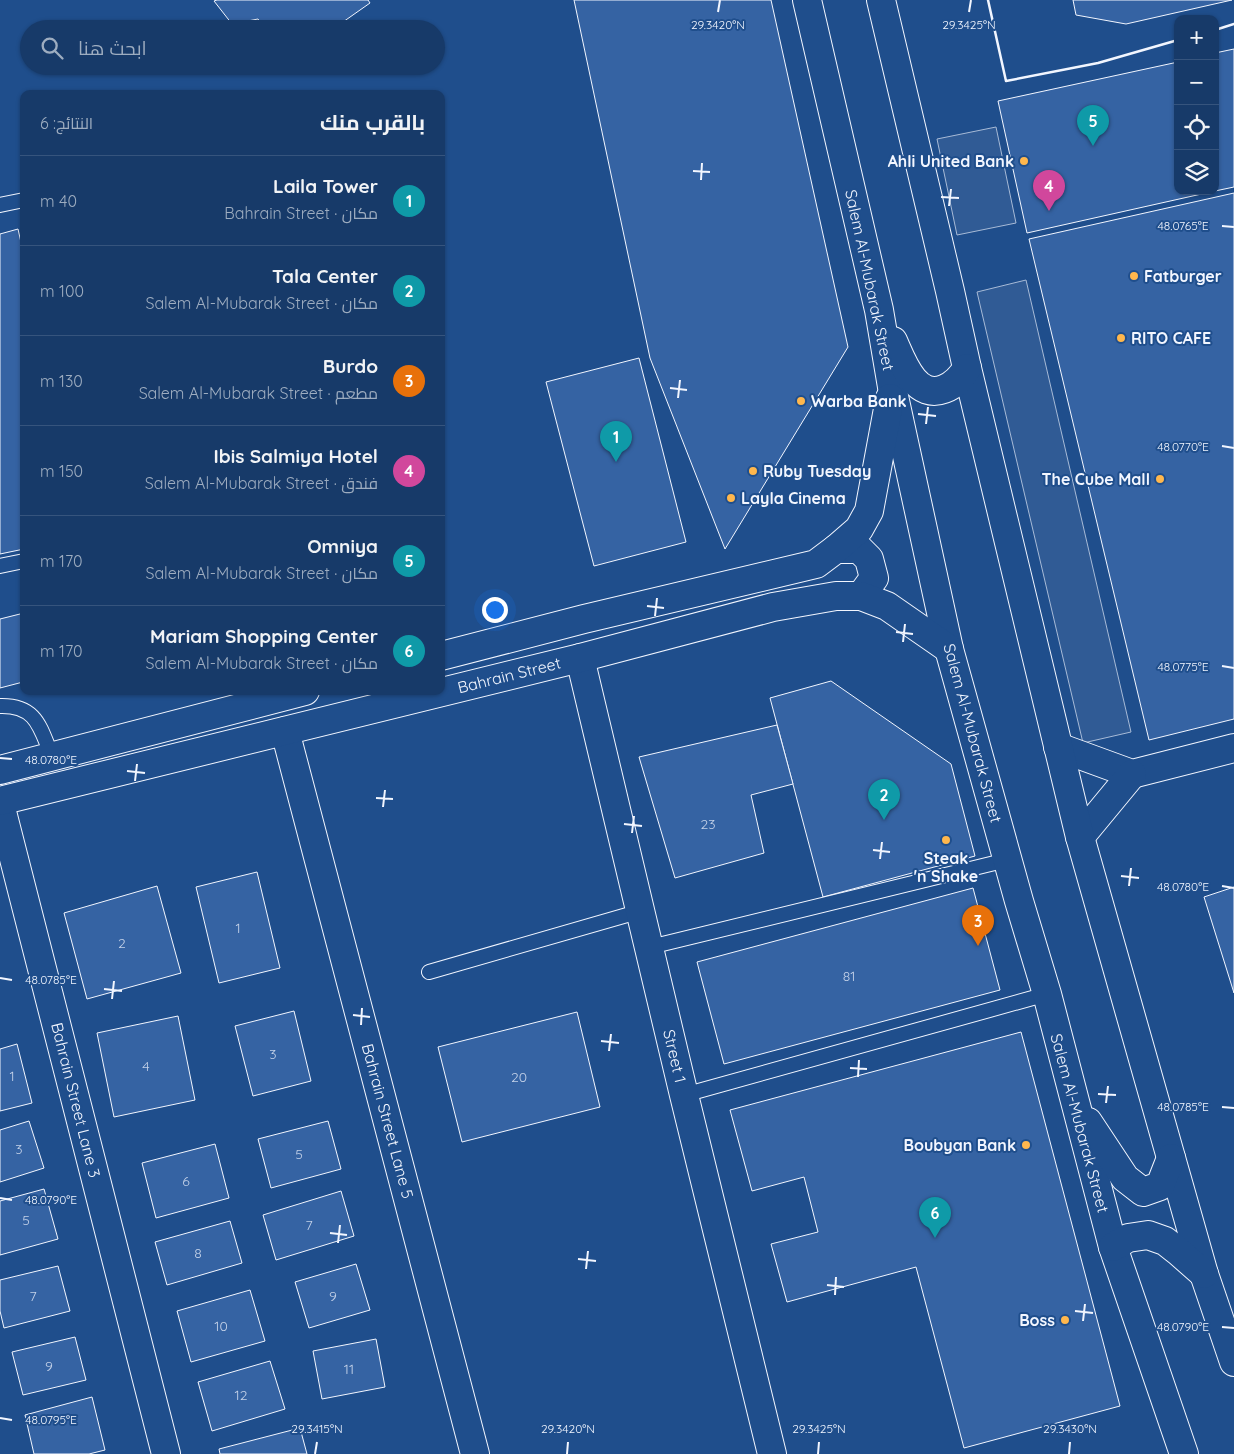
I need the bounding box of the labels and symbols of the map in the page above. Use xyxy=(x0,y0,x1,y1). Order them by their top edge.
text: 29.3420°N xyxy=(691,17,745,32)
text: 29.3425°N xyxy=(942,17,996,32)
pin: 5 xyxy=(1077,105,1109,146)
place label: Ahli United Bank xyxy=(888,151,1014,171)
marker: Ahli United Bank xyxy=(1018,155,1030,167)
pin: 4 xyxy=(1033,170,1065,211)
street label: Salem Al-Mubarak Street xyxy=(841,188,899,372)
text: 48.0765°E xyxy=(1157,218,1209,233)
place label: Fatburger xyxy=(1144,266,1222,286)
marker: Fatburger xyxy=(1128,270,1140,282)
place label: RITO CAFE xyxy=(1131,328,1211,348)
marker: RITO CAFE xyxy=(1115,332,1127,344)
place label: Warba Bank xyxy=(811,391,907,411)
marker: Warba Bank xyxy=(795,395,807,407)
pin: 1 xyxy=(600,421,632,462)
text: 48.0770°E xyxy=(1157,439,1209,454)
place label: Ruby Tuesday xyxy=(763,461,871,481)
marker: Ruby Tuesday xyxy=(747,465,759,477)
place label: The Cube Mall xyxy=(1042,469,1150,489)
marker: The Cube Mall xyxy=(1154,473,1166,485)
place label: Layla Cinema xyxy=(741,488,846,508)
marker: Layla Cinema xyxy=(725,492,737,504)
your location xyxy=(482,597,508,623)
street label: Salem Al-Mubarak Street xyxy=(939,641,1007,825)
street label: Bahrain Street xyxy=(455,653,563,697)
text: 48.0775°E xyxy=(1157,659,1209,674)
text: 48.0780°E xyxy=(25,752,77,767)
pin: 2 xyxy=(868,779,900,820)
house number: 23 xyxy=(700,815,716,833)
marker: Steak 'n Shake xyxy=(940,834,952,846)
place label: Steak 'n Shake xyxy=(914,848,978,886)
text: 48.0780°E xyxy=(1157,879,1209,894)
pin: 3 xyxy=(962,905,994,946)
house number: 1 xyxy=(235,919,241,937)
house number: 2 xyxy=(118,934,126,952)
house number: 81 xyxy=(843,967,855,985)
text: 48.0785°E xyxy=(25,972,77,987)
street label: Bahrain Street Lane 3 xyxy=(47,1020,105,1180)
street label: Street 1 xyxy=(659,1027,691,1085)
street label: Salem Al-Mubarak Street xyxy=(1046,1031,1114,1215)
street label: Bahrain Street Lane 5 xyxy=(358,1041,418,1201)
house number: 3 xyxy=(269,1045,277,1063)
house number: 4 xyxy=(142,1057,150,1075)
house number: 1 xyxy=(9,1067,15,1085)
house number: 20 xyxy=(511,1068,527,1086)
text: 48.0785°E xyxy=(1157,1099,1209,1114)
place label: Boubyan Bank xyxy=(903,1135,1016,1155)
marker: Boubyan Bank xyxy=(1020,1139,1032,1151)
house number: 3 xyxy=(15,1140,23,1158)
house number: 5 xyxy=(295,1145,303,1163)
house number: 6 xyxy=(182,1172,190,1190)
text: 48.0790°E xyxy=(25,1192,77,1207)
pin: 6 xyxy=(919,1197,951,1238)
house number: 5 xyxy=(22,1211,30,1229)
house number: 7 xyxy=(305,1216,313,1234)
house number: 8 xyxy=(194,1244,202,1262)
house number: 7 xyxy=(29,1287,37,1305)
house number: 9 xyxy=(329,1287,337,1305)
place label: Boss xyxy=(1019,1310,1055,1330)
marker: Boss xyxy=(1059,1314,1071,1326)
house number: 10 xyxy=(214,1317,228,1335)
text: 48.0790°E xyxy=(1157,1319,1209,1334)
house number: 9 xyxy=(45,1357,53,1375)
house number: 11 xyxy=(344,1360,354,1378)
house number: 12 xyxy=(235,1386,248,1404)
text: 48.0795°E xyxy=(25,1412,77,1427)
text: 29.3415°N xyxy=(291,1421,343,1436)
text: 29.3420°N xyxy=(541,1421,595,1436)
text: 29.3425°N xyxy=(792,1421,846,1436)
text: 29.3430°N xyxy=(1043,1421,1097,1436)

